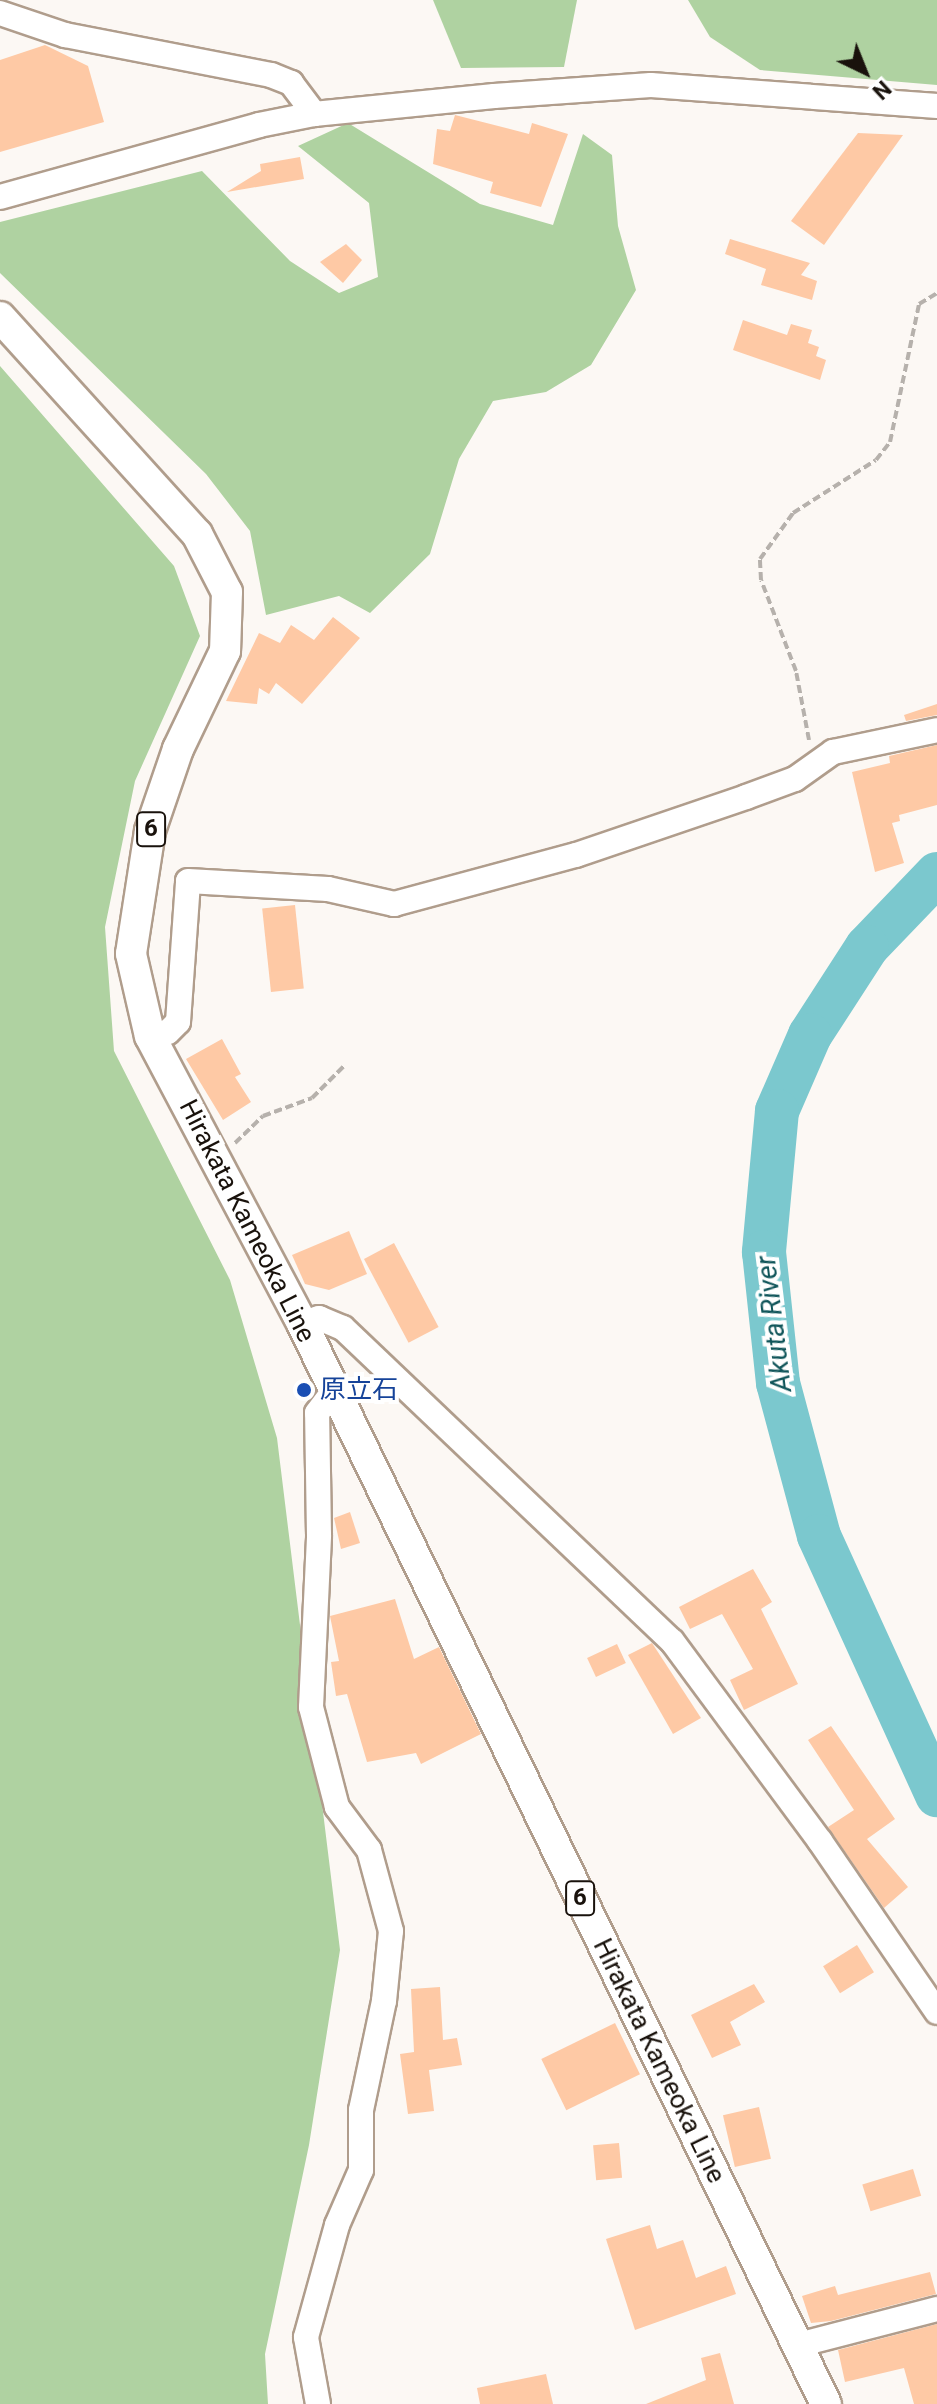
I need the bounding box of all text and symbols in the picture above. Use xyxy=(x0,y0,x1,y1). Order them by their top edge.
north arrow xyxy=(825,32,905,112)
text: N xyxy=(868,75,896,104)
road number: 6 xyxy=(135,809,167,849)
street label: Hirakata Kameoka Line xyxy=(172,1095,322,1347)
water label: Akuta River xyxy=(749,1254,799,1394)
place label: 原立石 xyxy=(320,1374,398,1406)
marker: 原立石 xyxy=(295,1381,313,1399)
road number: 6 xyxy=(564,1878,596,1918)
street label: Hirakata Kameoka Line xyxy=(586,1934,732,2188)

